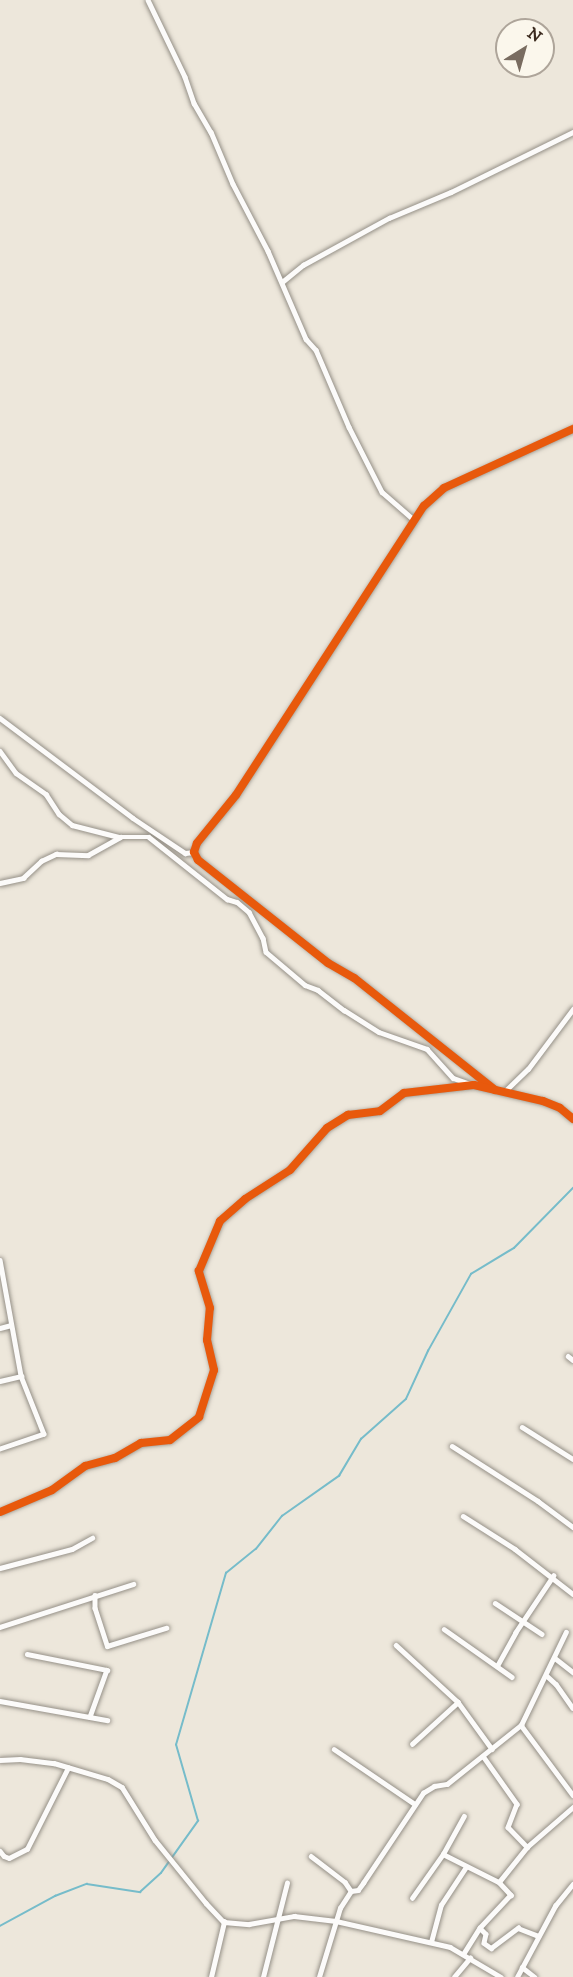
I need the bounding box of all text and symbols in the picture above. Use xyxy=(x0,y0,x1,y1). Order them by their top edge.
north arrow xyxy=(495,18,555,78)
text: N xyxy=(523,23,546,47)

